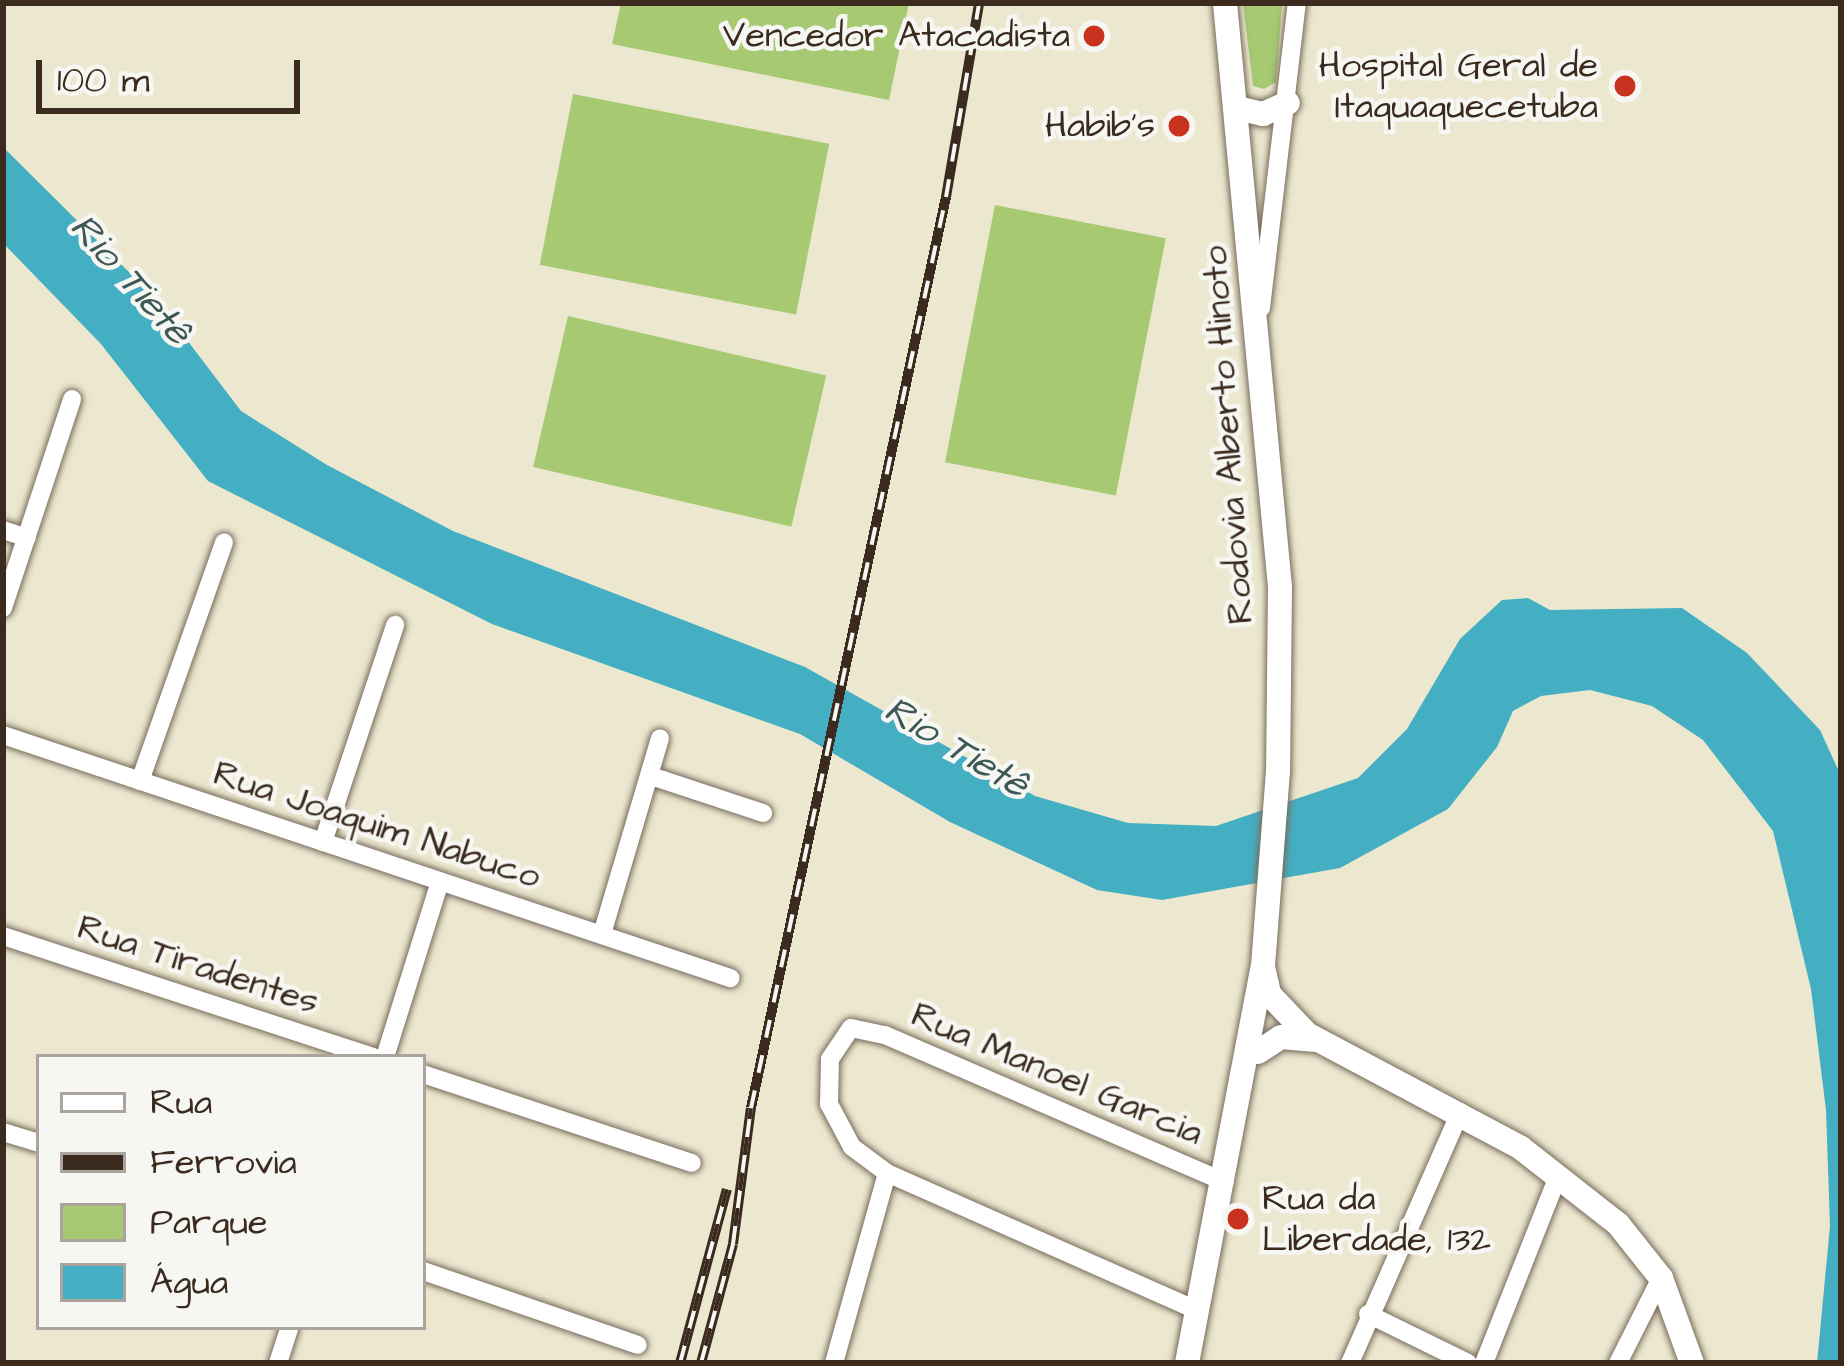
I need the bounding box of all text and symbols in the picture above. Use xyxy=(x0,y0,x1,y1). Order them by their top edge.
place label: Vencedor Atacadista xyxy=(723,14,1070,58)
marker: Vencedor Atacadista xyxy=(1081,23,1107,49)
scale bar xyxy=(42,36,306,110)
place label: Hospital Geral de Itaquaquecetuba xyxy=(1319,43,1598,128)
text: 100 m xyxy=(57,55,149,106)
marker: Hospital Geral de Itaquaquecetuba xyxy=(1609,70,1641,102)
place label: Habib's xyxy=(1045,104,1155,148)
marker: Habib's xyxy=(1166,113,1192,139)
water label: Rio Tietê xyxy=(59,205,201,355)
street label: Rodovia Alberto Hinoto xyxy=(1193,244,1263,626)
water label: Rio Tietê xyxy=(876,687,1036,809)
street label: Rua Joaquim Nabuco xyxy=(208,752,546,898)
street label: Rua Tiradentes xyxy=(72,906,324,1024)
street label: Rua Manoel Garcia xyxy=(905,993,1209,1155)
legend xyxy=(36,1054,426,1330)
text: Rua xyxy=(150,1077,212,1128)
text: Ferrovia xyxy=(150,1137,297,1188)
place label: Rua da Liberdade, 132 xyxy=(1262,1176,1491,1261)
text: Parque xyxy=(150,1197,267,1248)
marker: Rua da Liberdade, 132 xyxy=(1225,1206,1251,1232)
text: Água xyxy=(150,1257,228,1308)

